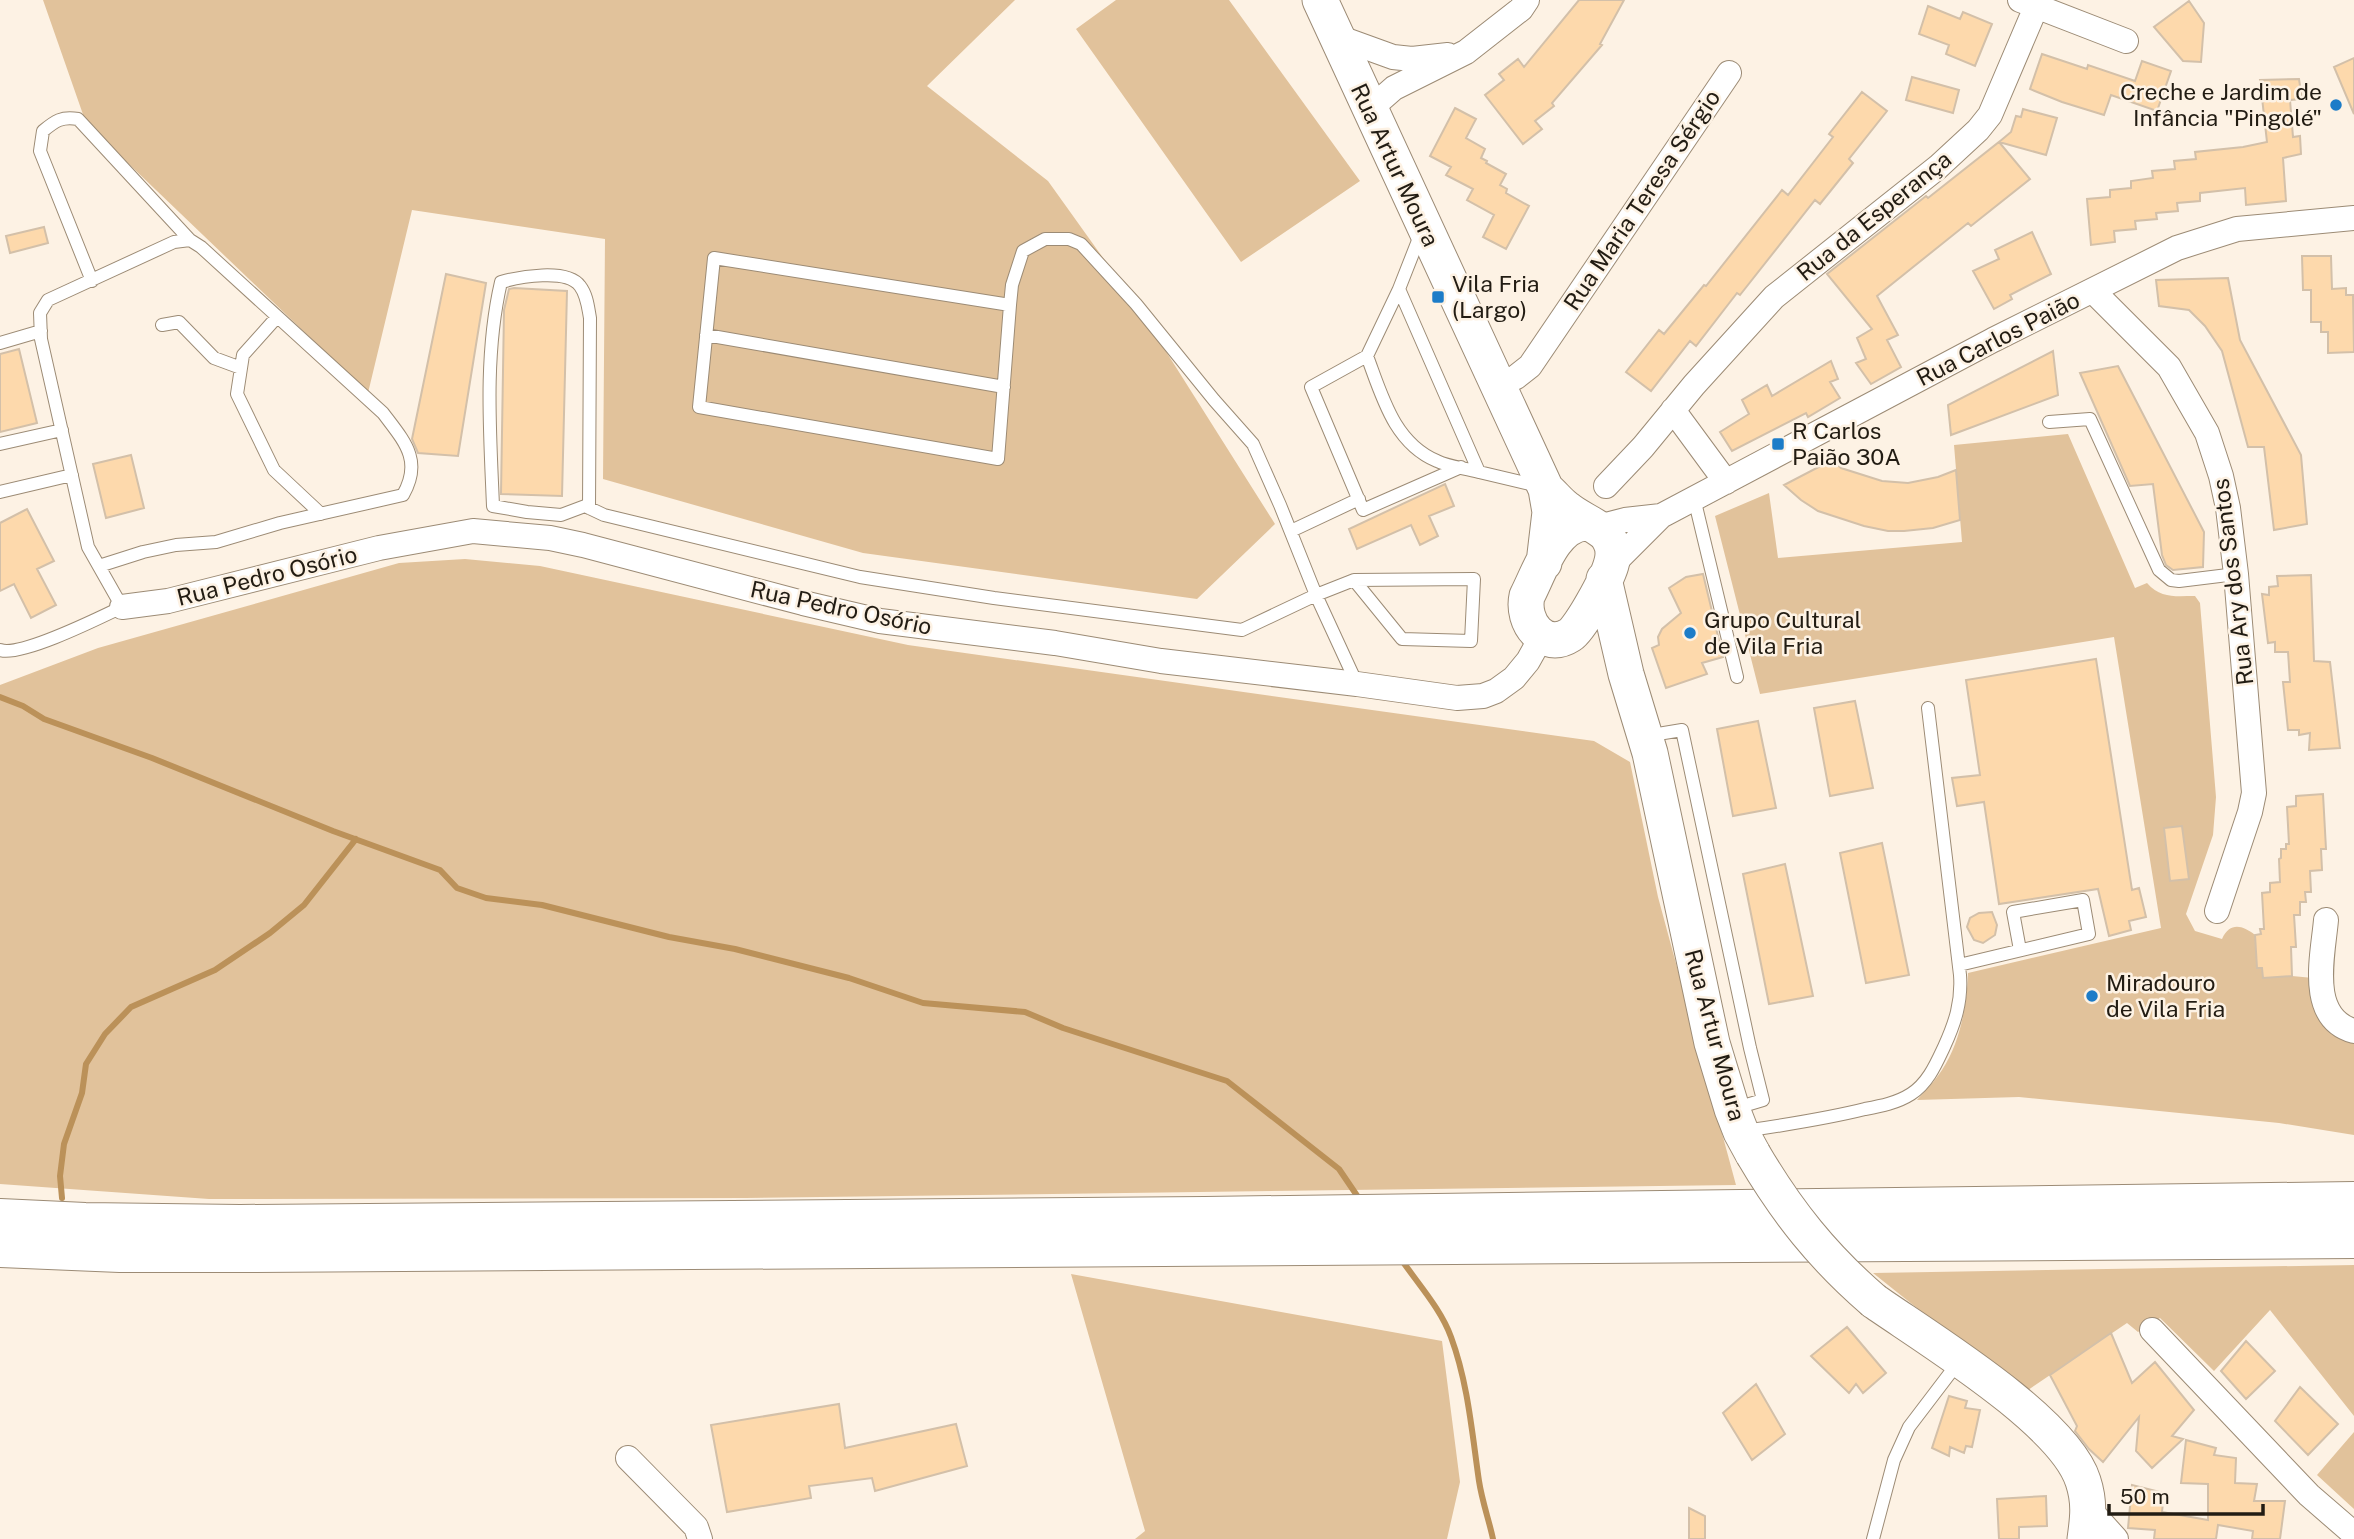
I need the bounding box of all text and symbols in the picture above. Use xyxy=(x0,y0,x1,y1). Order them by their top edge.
place label: Creche e Jardim de Infância "Pingolé" xyxy=(2120,78,2322,131)
street label: Rua Artur Moura xyxy=(1346,79,1445,251)
street label: Rua Maria Teresa Sérgio xyxy=(1558,84,1725,315)
marker: Creche e Jardim de Infância "Pingolé" xyxy=(2328,97,2344,113)
street label: Rua da Esperança xyxy=(1791,145,1956,286)
place label: Vila Fria (Largo) xyxy=(1452,270,1540,323)
street label: Rua Carlos Paião xyxy=(1912,286,2084,391)
marker: Vila Fria (Largo) xyxy=(1430,289,1446,305)
place label: R Carlos Paião 30A xyxy=(1792,417,1901,470)
marker: R Carlos Paião 30A xyxy=(1770,436,1786,452)
street label: Rua Ary dos Santos xyxy=(2206,477,2259,687)
street label: Rua Pedro Osório xyxy=(174,540,360,611)
street label: Rua Pedro Osório xyxy=(748,575,934,640)
place label: Grupo Cultural de Vila Fria xyxy=(1704,606,1862,659)
marker: Grupo Cultural de Vila Fria xyxy=(1682,625,1698,641)
street label: Rua Artur Moura xyxy=(1680,946,1751,1124)
place label: Miradouro de Vila Fria xyxy=(2106,969,2225,1022)
marker: Miradouro de Vila Fria xyxy=(2084,988,2100,1004)
scale bar xyxy=(2109,1472,2263,1516)
text: 50 m xyxy=(2120,1484,2170,1509)

